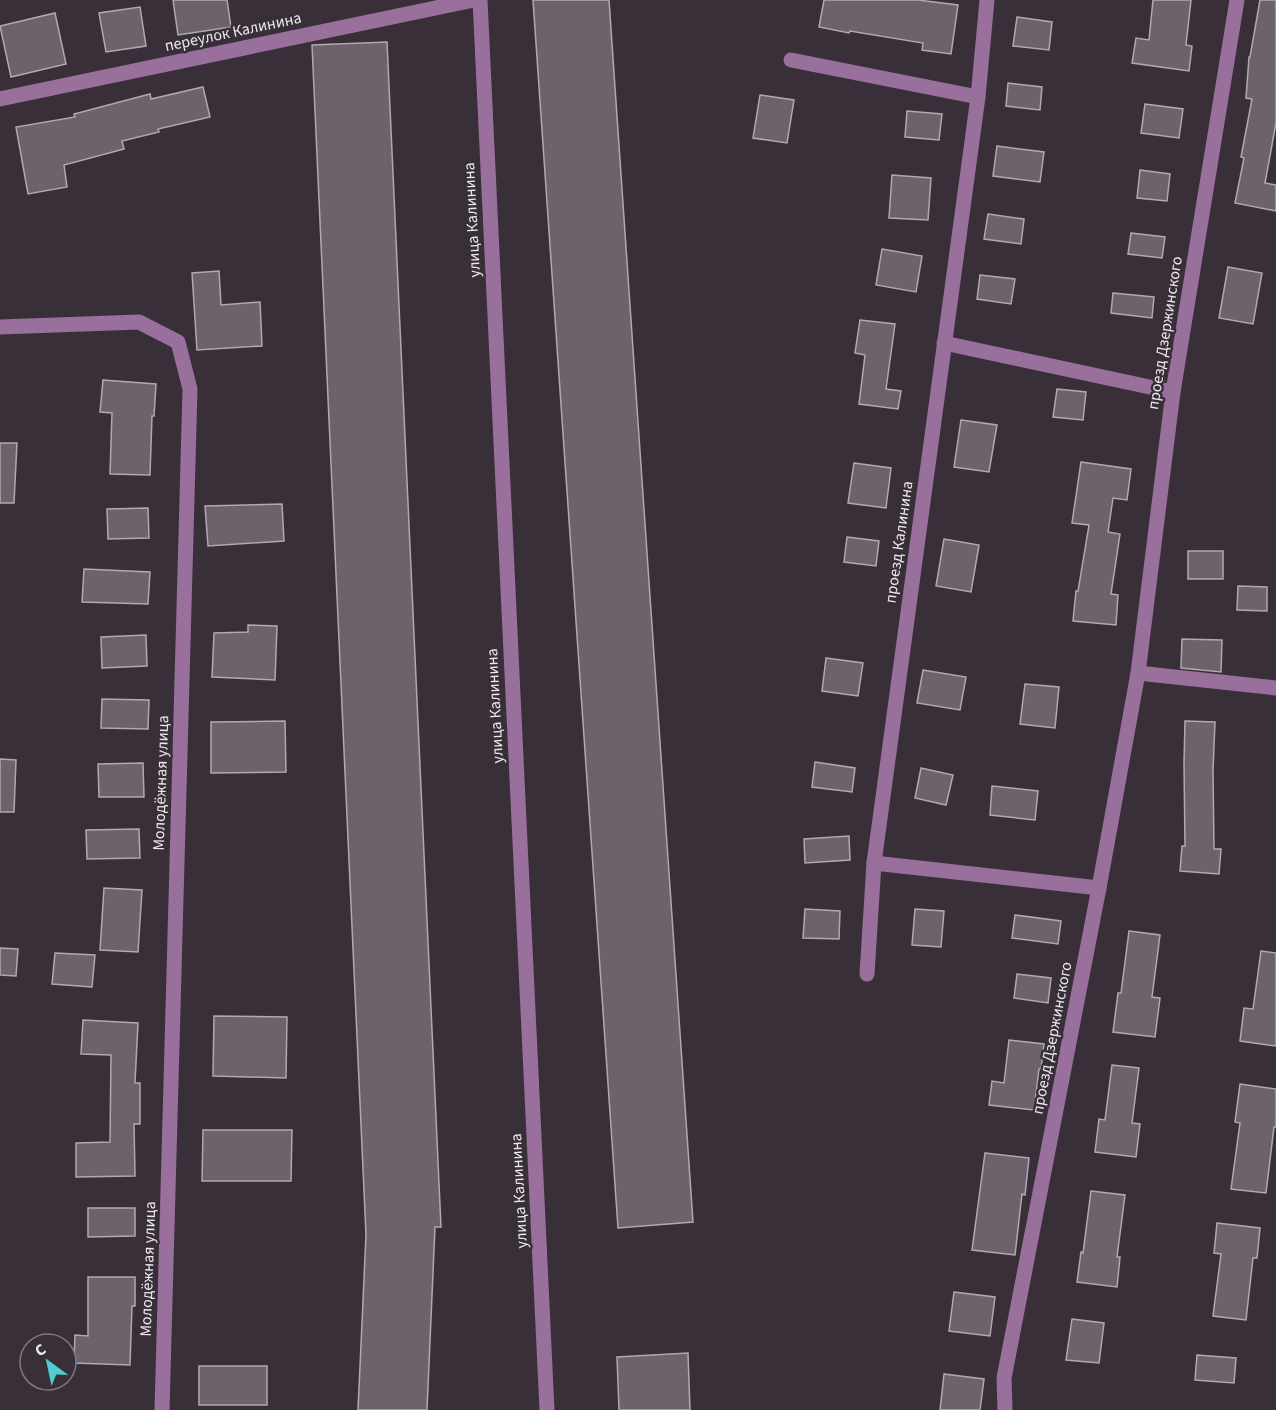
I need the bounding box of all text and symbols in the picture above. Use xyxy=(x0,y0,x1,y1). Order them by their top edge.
street label: переулок Калинина xyxy=(163,7,303,57)
street label: улица Калинина xyxy=(458,162,486,278)
street label: проезд Дзержинского xyxy=(1142,255,1188,411)
street label: проезд Калинина xyxy=(880,479,918,605)
street label: улица Калинина xyxy=(481,648,509,764)
street label: Молодёжная улица xyxy=(148,715,174,851)
street label: проезд Дзержинского xyxy=(1026,960,1078,1116)
street label: улица Калинина xyxy=(505,1133,533,1249)
street label: Молодёжная улица xyxy=(135,1201,161,1337)
north arrow xyxy=(18,1332,78,1392)
text: С xyxy=(30,1338,50,1362)

